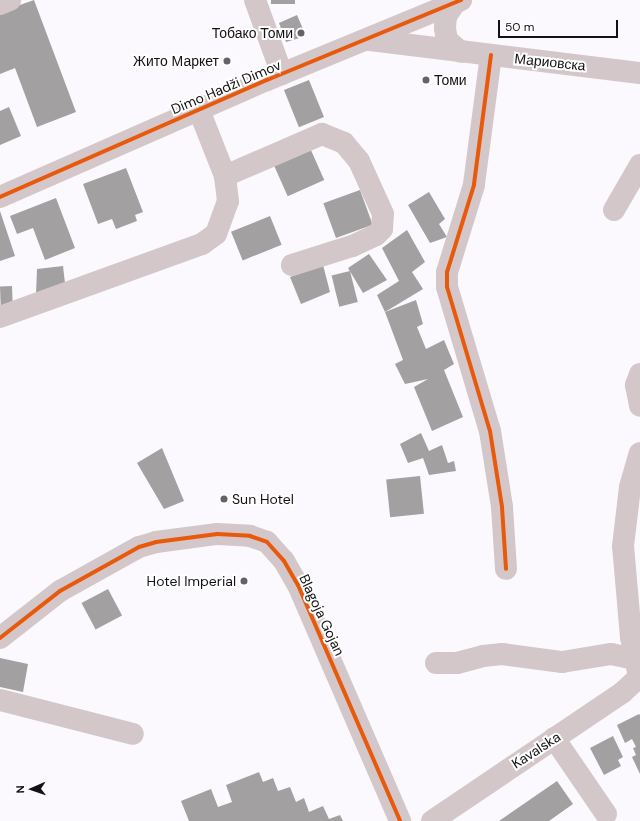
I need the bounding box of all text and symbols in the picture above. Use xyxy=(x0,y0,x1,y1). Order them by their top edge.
scale bar xyxy=(500,12,620,38)
text: 50 m xyxy=(505,19,534,35)
place label: Тобако Томи xyxy=(212,25,293,41)
marker: Тобако Томи xyxy=(296,28,306,38)
street label: Мариовска xyxy=(514,50,586,74)
place label: Жито Маркет xyxy=(133,53,219,69)
street label: Dimo Hadži Dimov xyxy=(169,56,283,118)
marker: Жито Маркет xyxy=(222,56,232,66)
place label: Томи xyxy=(434,72,467,88)
marker: Томи xyxy=(421,75,431,85)
place label: Sun Hotel xyxy=(232,491,294,507)
marker: Sun Hotel xyxy=(219,494,229,504)
street label: Blagoja Gojan xyxy=(296,572,348,658)
place label: Hotel Imperial xyxy=(147,573,236,589)
marker: Hotel Imperial xyxy=(239,576,249,586)
street label: Kavalska xyxy=(509,728,563,772)
north arrow xyxy=(12,769,52,809)
text: N xyxy=(13,785,27,794)

